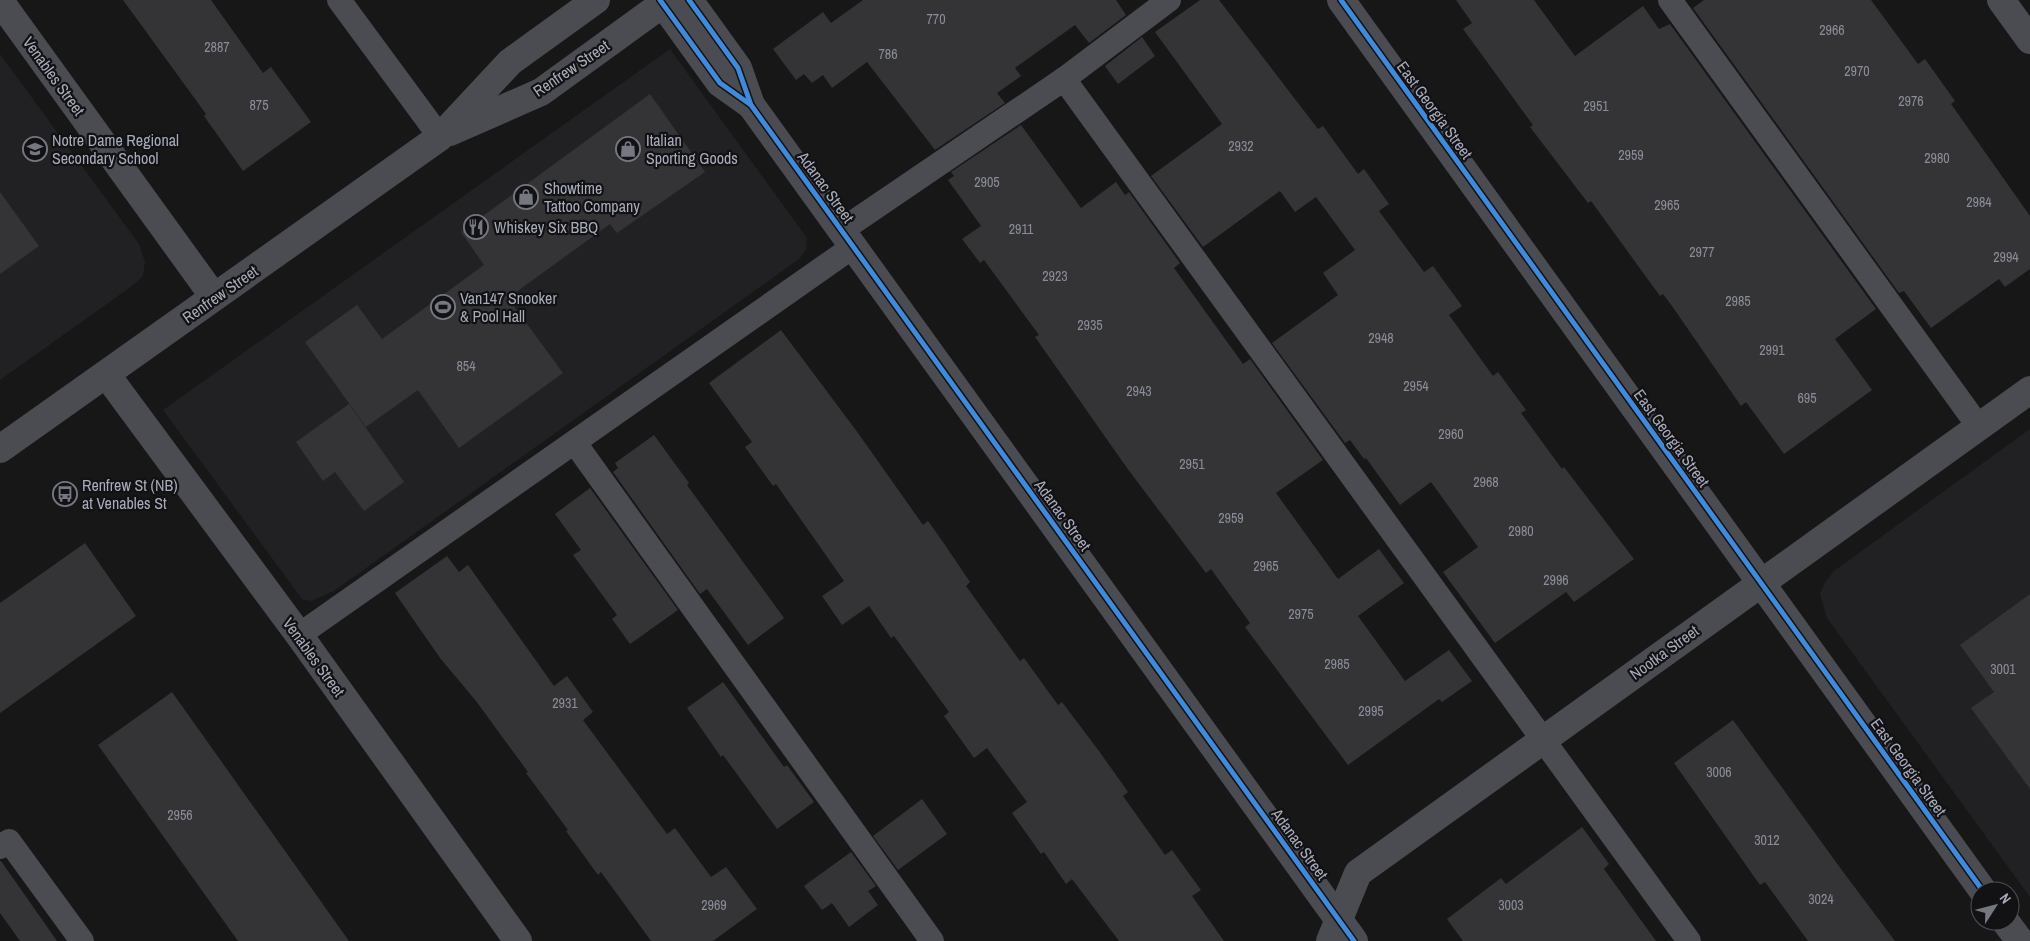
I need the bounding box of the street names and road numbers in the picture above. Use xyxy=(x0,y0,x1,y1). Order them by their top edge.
street label: Venables Street xyxy=(18,32,90,120)
street label: Renfrew Street xyxy=(529,34,614,102)
street label: East Georgia Street xyxy=(1392,57,1478,164)
street label: Adanac Street xyxy=(792,146,860,227)
street label: Renfrew Street xyxy=(178,260,262,328)
street label: East Georgia Street xyxy=(1629,385,1715,492)
street label: Adanac Street xyxy=(1029,474,1097,555)
street label: Venables Street xyxy=(278,613,350,701)
street label: Nootka Street xyxy=(1625,619,1703,684)
street label: East Georgia Street xyxy=(1866,714,1952,821)
street label: Adanac Street xyxy=(1266,803,1334,884)

